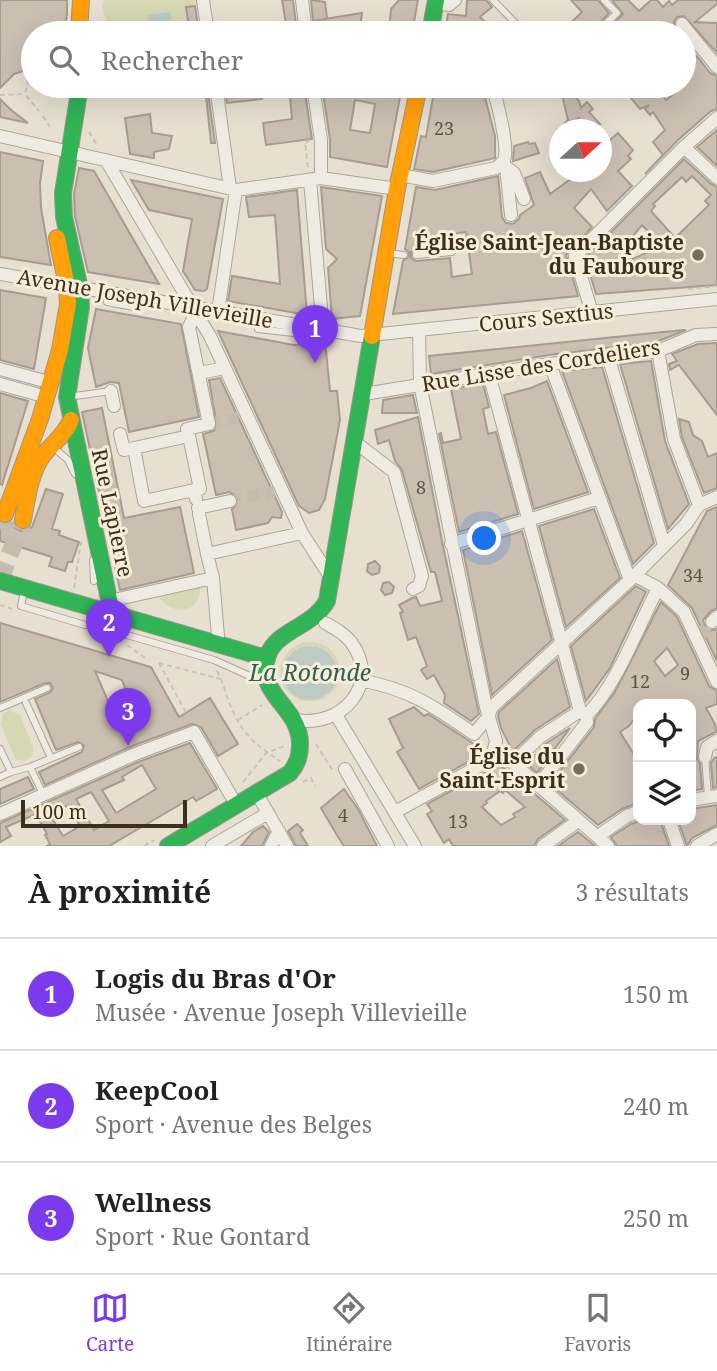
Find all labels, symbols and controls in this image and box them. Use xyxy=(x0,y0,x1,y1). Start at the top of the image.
search box xyxy=(21,21,696,98)
icon: search xyxy=(45,41,83,79)
text: Rechercher xyxy=(101,42,243,78)
house number: 23 xyxy=(434,116,454,140)
north arrow xyxy=(549,119,612,182)
place label: Église Saint-Jean-Baptiste du Faubourg xyxy=(415,228,684,280)
marker: Église Saint-Jean-Baptiste du Faubourg xyxy=(690,247,706,263)
street label: Avenue Joseph Villevieille xyxy=(15,262,275,334)
street label: Cours Sextius xyxy=(477,296,614,338)
pin: 1 xyxy=(292,305,338,363)
street label: Rue Lisse des Cordeliers xyxy=(420,332,662,398)
street label: Rue Lapierre xyxy=(86,446,140,580)
house number: 8 xyxy=(416,475,426,499)
your location xyxy=(467,521,501,555)
house number: 34 xyxy=(683,563,703,587)
pin: 2 xyxy=(86,599,132,657)
water label: La Rotonde xyxy=(248,656,371,688)
house number: 9 xyxy=(680,661,690,685)
house number: 12 xyxy=(630,669,650,693)
pin: 3 xyxy=(105,688,151,746)
map controls xyxy=(633,699,696,825)
button: locate xyxy=(633,699,696,762)
place label: Église du Saint-Esprit xyxy=(440,742,565,794)
marker: Église du Saint-Esprit xyxy=(571,761,587,777)
button: layers xyxy=(633,762,696,825)
scale bar xyxy=(21,797,187,829)
text: 100 m xyxy=(32,799,87,825)
house number: 4 xyxy=(338,803,348,827)
house number: 13 xyxy=(448,809,468,833)
text: À proximité xyxy=(28,871,211,912)
text: 3 résultats xyxy=(575,876,689,908)
text: Logis du Bras d'Or xyxy=(95,960,336,996)
text: 1 xyxy=(45,978,58,1010)
text: 150 m xyxy=(623,978,689,1010)
text: Musée · Avenue Joseph Villevieille xyxy=(95,996,467,1028)
text: KeepCool xyxy=(95,1072,219,1108)
text: 2 xyxy=(45,1090,58,1122)
text: 240 m xyxy=(623,1090,689,1122)
text: Sport · Avenue des Belges xyxy=(95,1108,372,1140)
text: Wellness xyxy=(95,1184,212,1220)
text: 3 xyxy=(45,1202,58,1234)
text: 250 m xyxy=(623,1202,689,1234)
text: Sport · Rue Gontard xyxy=(95,1220,310,1252)
tab: Carte xyxy=(86,1289,134,1357)
tab: Itinéraire xyxy=(306,1289,393,1357)
tab: Favoris xyxy=(564,1289,631,1357)

